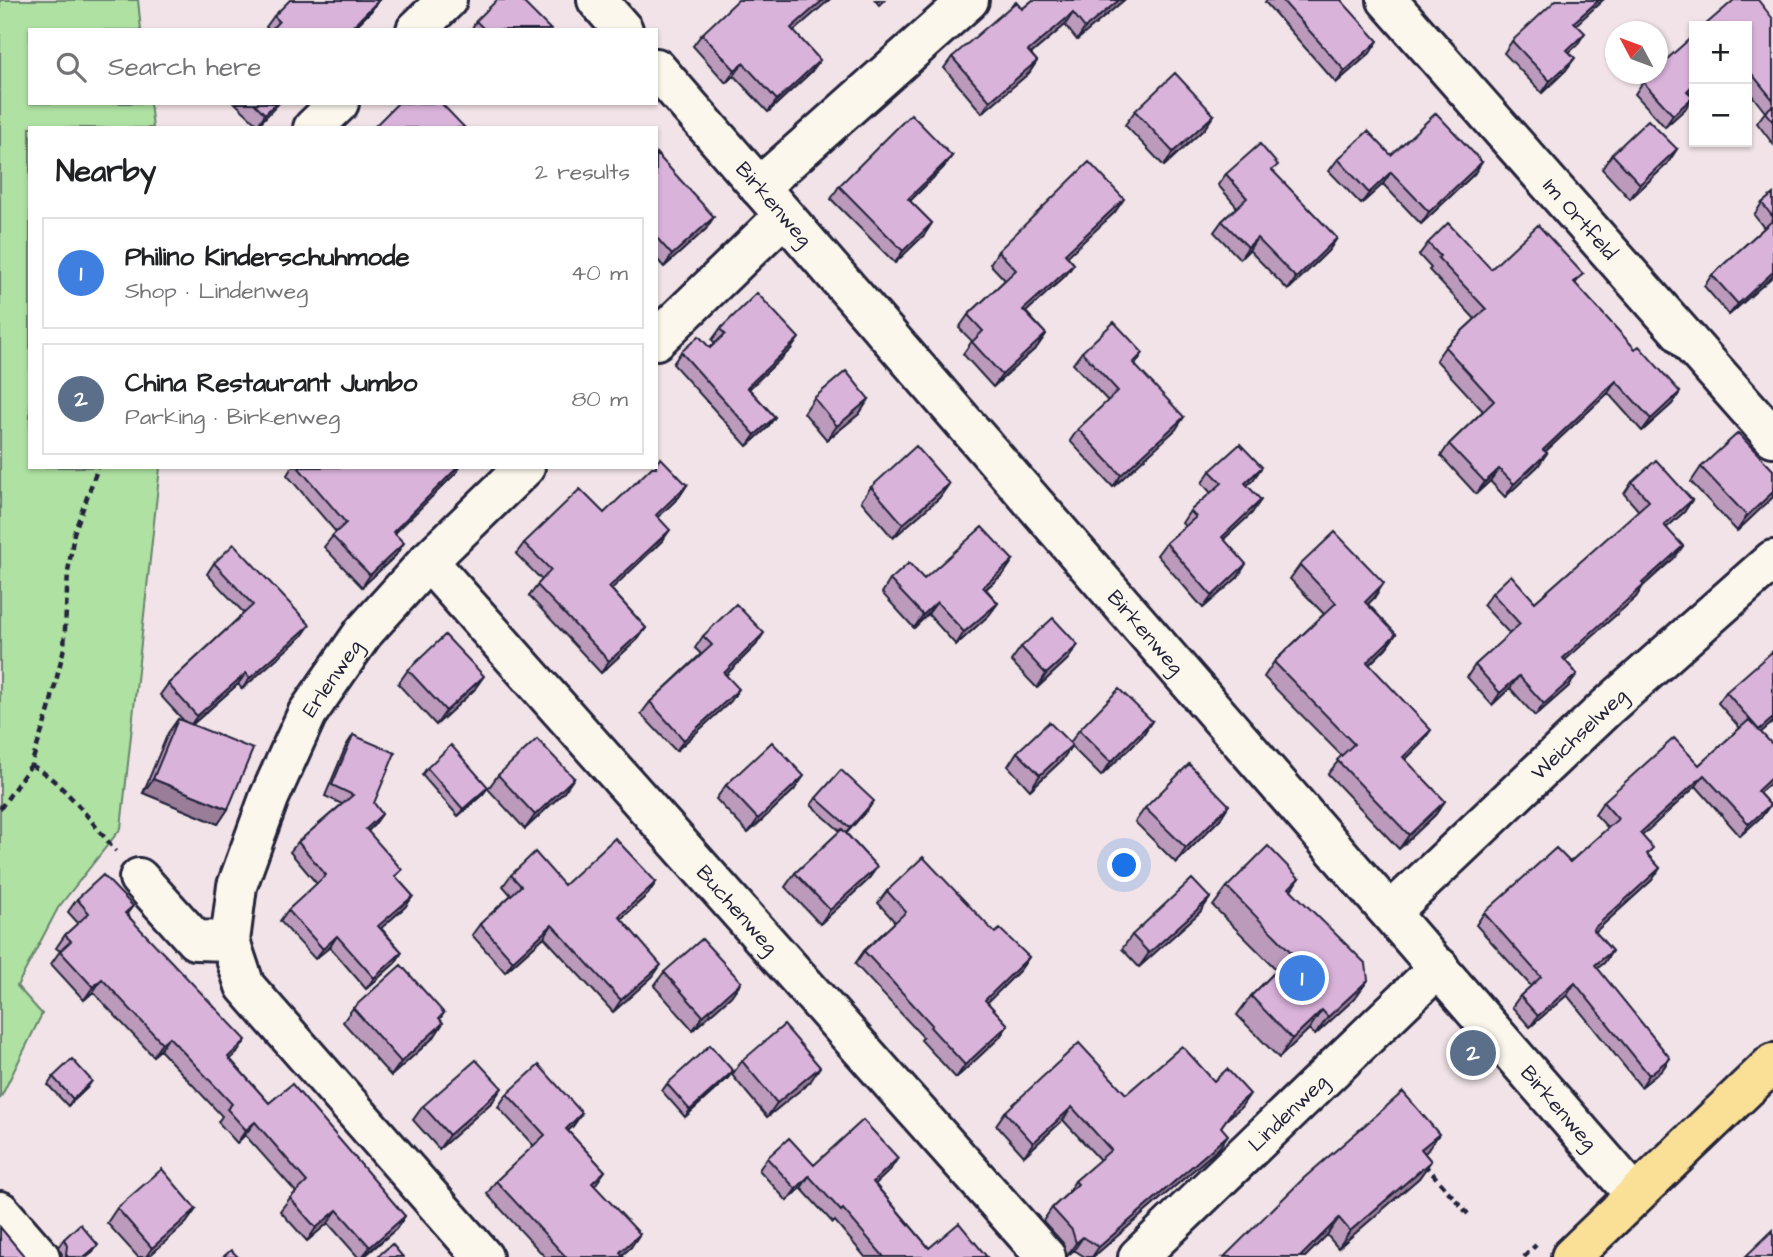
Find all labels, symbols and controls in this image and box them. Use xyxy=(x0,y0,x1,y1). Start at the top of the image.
north arrow xyxy=(1605,21,1668,84)
map controls xyxy=(1689,21,1752,147)
button: + xyxy=(1689,21,1752,84)
search box xyxy=(28,28,658,105)
icon: search xyxy=(52,48,90,86)
text: Search here xyxy=(108,49,261,85)
button: − xyxy=(1689,84,1752,147)
text: Nearby xyxy=(56,151,156,193)
text: 2 results xyxy=(535,156,630,188)
street label: Birkenweg xyxy=(729,156,819,254)
street label: Im Ortfeld xyxy=(1536,172,1624,266)
text: Philino Kinderschuhmode xyxy=(125,239,410,275)
text: 1 xyxy=(80,257,82,289)
text: 40 m xyxy=(571,257,628,289)
text: Shop · Lindenweg xyxy=(125,275,308,307)
text: China Restaurant Jumbo xyxy=(125,365,417,401)
text: 2 xyxy=(74,383,88,415)
text: 80 m xyxy=(571,383,628,415)
text: Parking · Birkenweg xyxy=(125,401,340,433)
street label: Birkenweg xyxy=(1101,584,1191,682)
street label: Erlenweg xyxy=(295,634,371,723)
street label: Weichselweg xyxy=(1525,682,1635,787)
your location xyxy=(1107,848,1141,882)
street label: Buchenweg xyxy=(690,859,785,962)
pin: 1 xyxy=(1279,952,1325,1004)
pin: 2 xyxy=(1450,1027,1496,1079)
street label: Birkenweg xyxy=(1514,1059,1604,1158)
street label: Lindenweg xyxy=(1242,1068,1336,1158)

